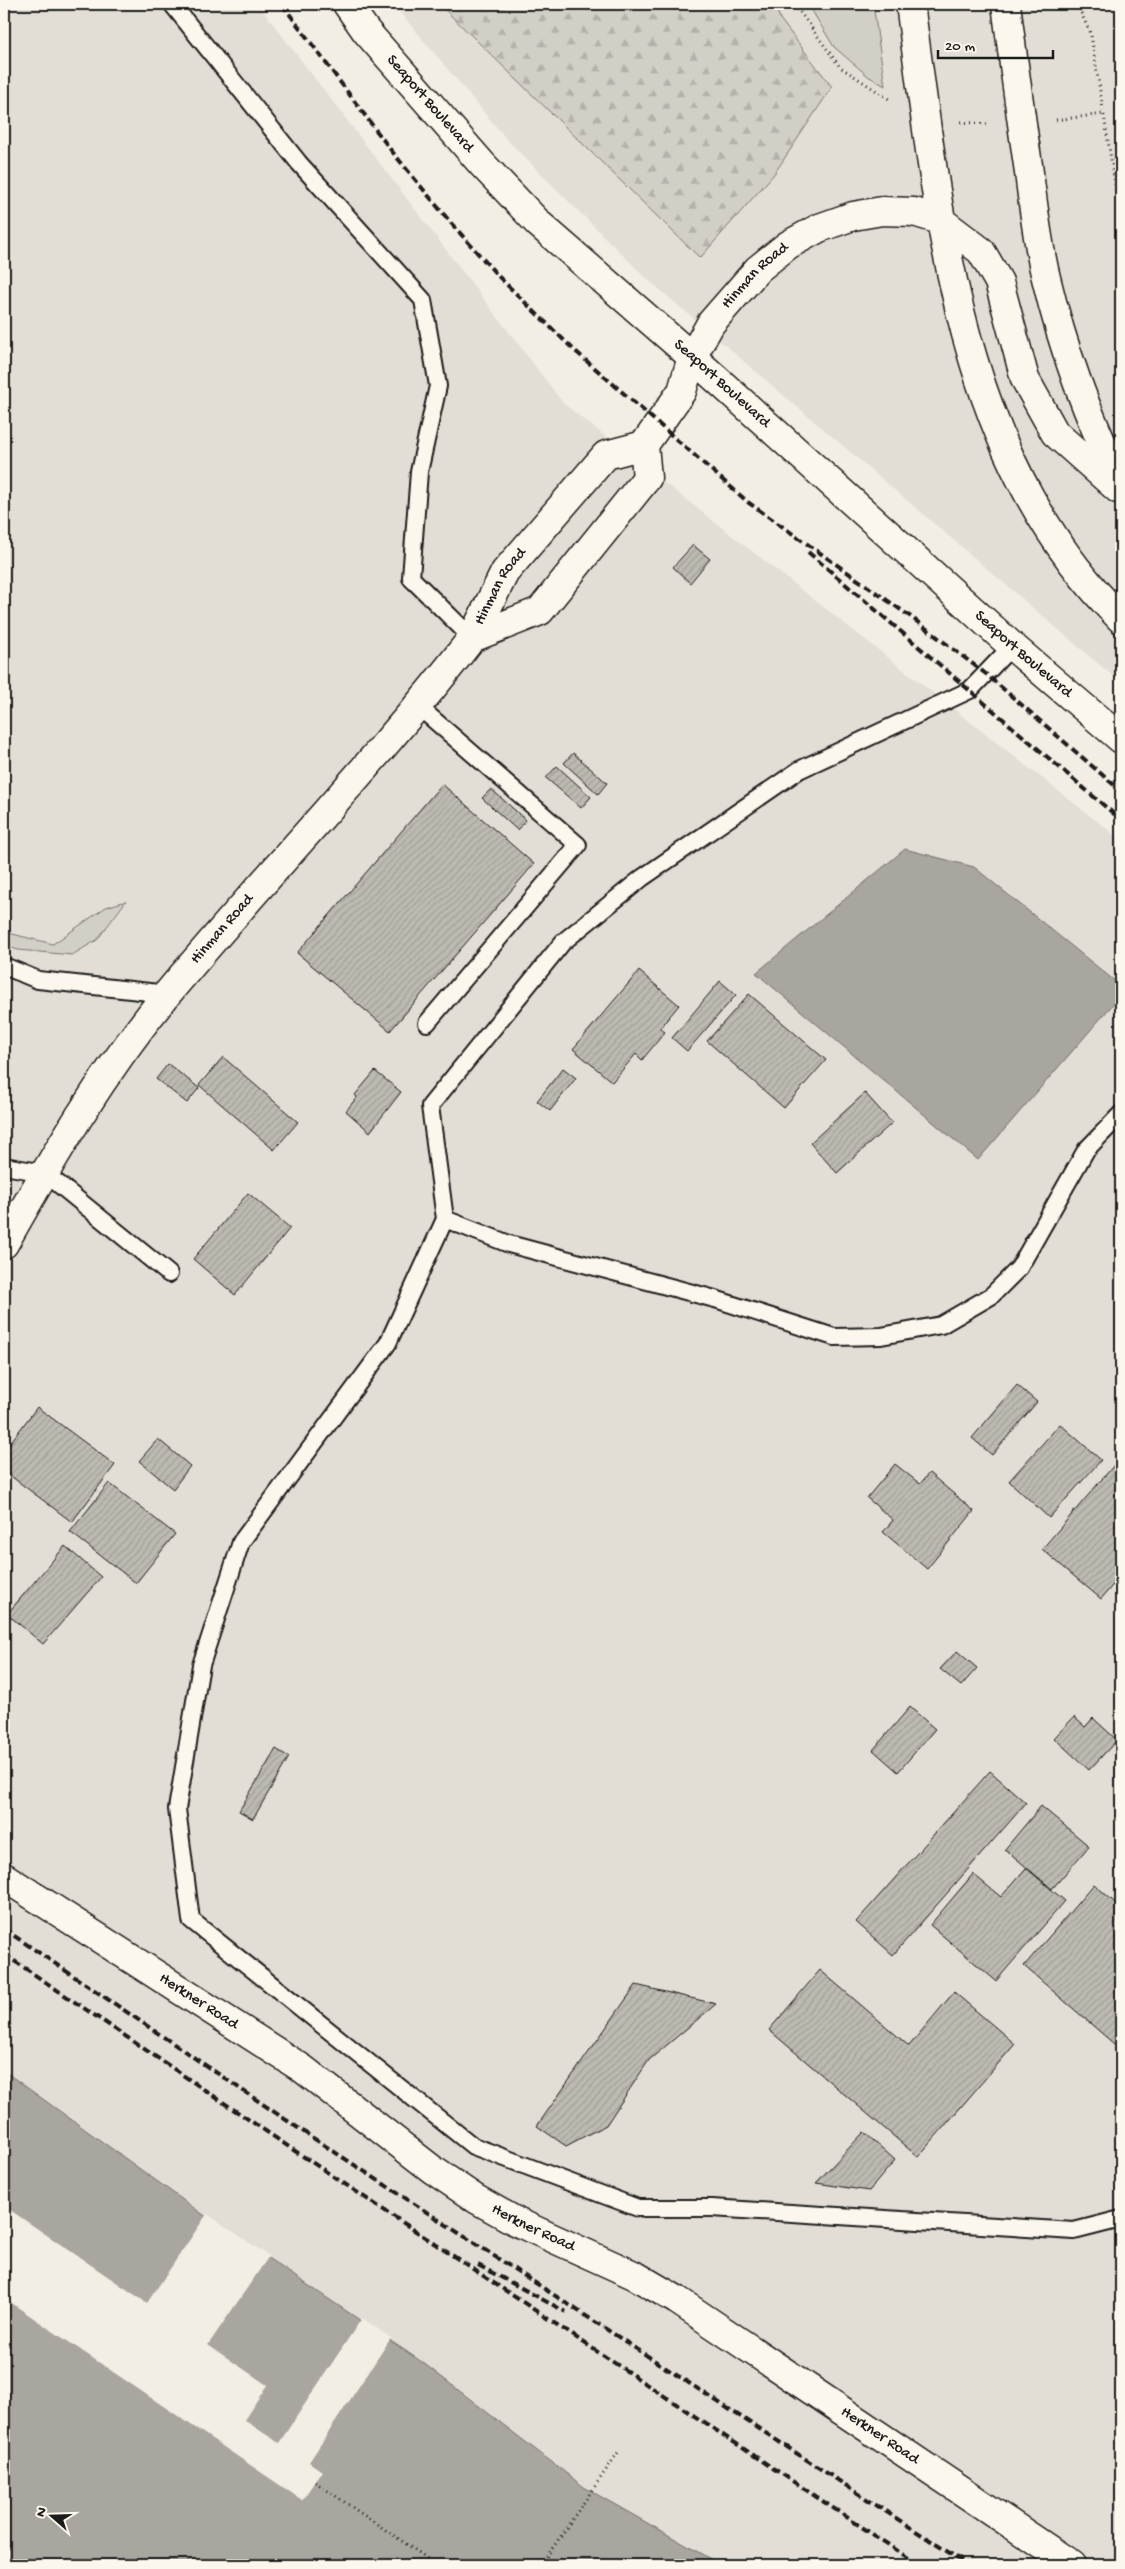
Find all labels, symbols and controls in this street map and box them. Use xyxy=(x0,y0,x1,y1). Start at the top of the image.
scale bar xyxy=(938,28,1052,60)
text: 20 m xyxy=(945,38,975,56)
street label: Seaport Boulevard xyxy=(382,51,479,158)
street label: Hinman Road xyxy=(718,238,794,313)
street label: Seaport Boulevard xyxy=(669,336,775,433)
street label: Hinman Road xyxy=(470,543,532,628)
street label: Seaport Boulevard xyxy=(970,607,1077,703)
street label: Hinman Road xyxy=(187,889,259,968)
street label: Herkner Road xyxy=(155,1969,243,2035)
street label: Herkner Road xyxy=(488,2200,579,2257)
street label: Herkner Road xyxy=(837,2403,924,2470)
north arrow xyxy=(28,2492,78,2542)
text: N xyxy=(33,2505,52,2520)

